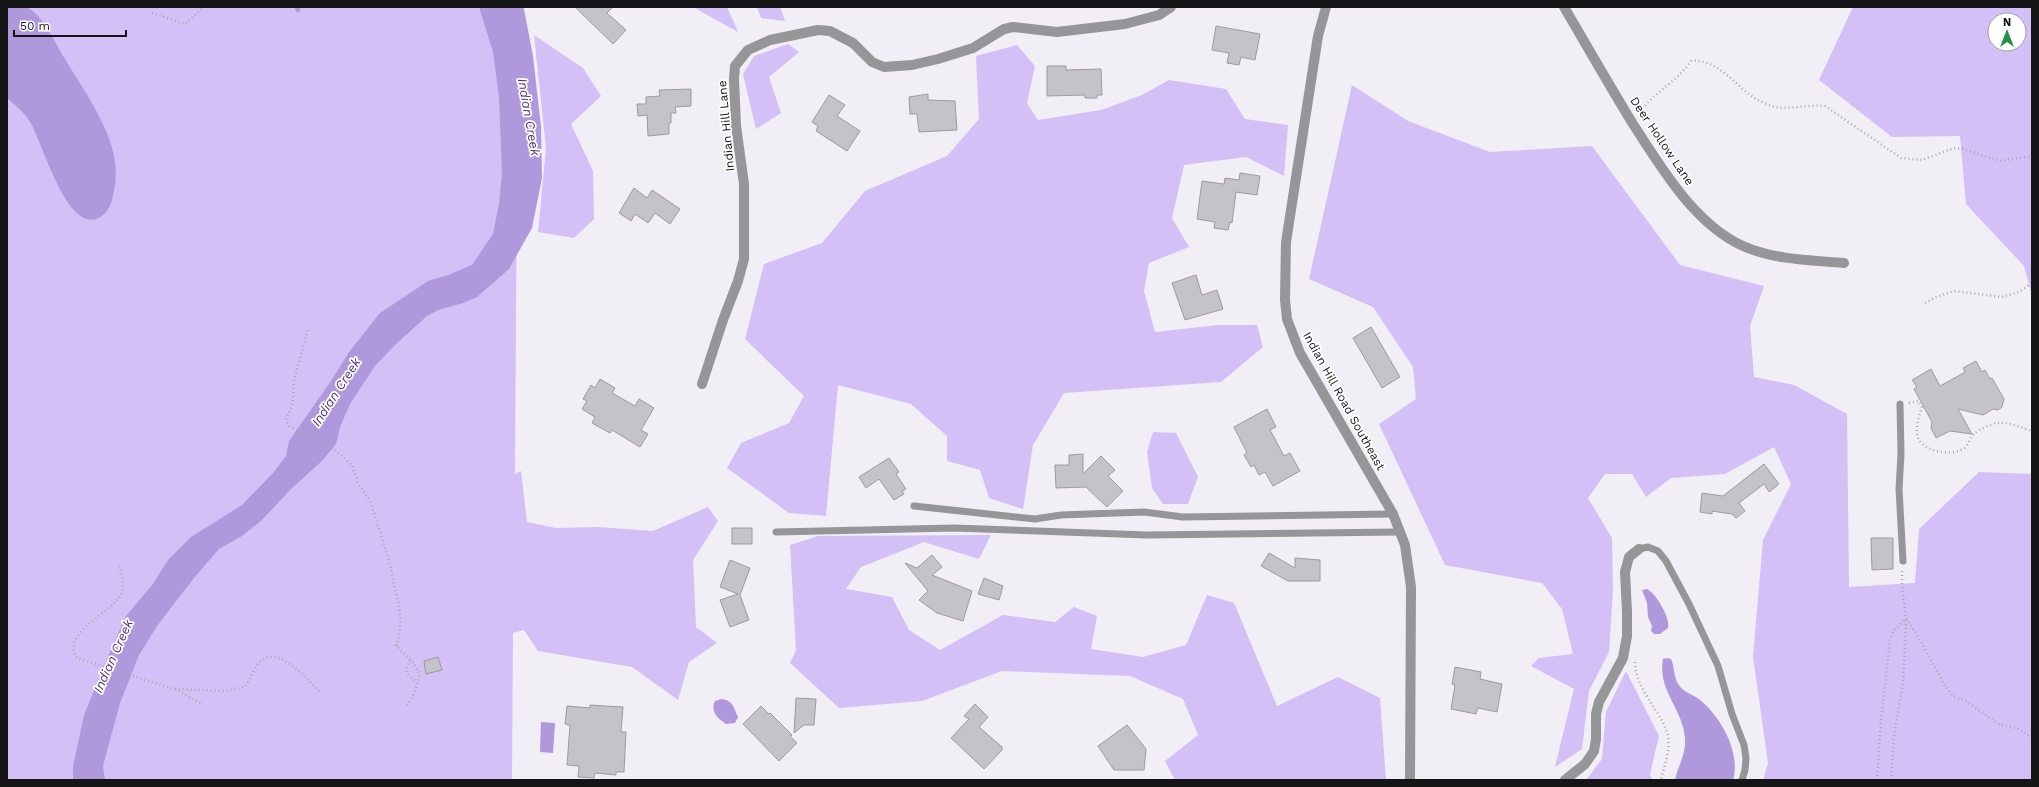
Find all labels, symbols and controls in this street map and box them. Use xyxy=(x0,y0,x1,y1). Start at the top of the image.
scale bar xyxy=(14,12,126,38)
north arrow xyxy=(1987,12,2027,52)
text: N xyxy=(2003,16,2011,29)
text: 50 m xyxy=(20,19,50,33)
water label: Indian Creek xyxy=(515,77,543,158)
street label: Indian Hill Lane xyxy=(715,80,737,172)
street label: Deer Hollow Lane xyxy=(1627,94,1697,188)
street label: Indian Hill Road Southeast xyxy=(1300,329,1388,473)
water label: Indian Creek xyxy=(308,354,364,429)
water label: Indian Creek xyxy=(90,616,136,695)

